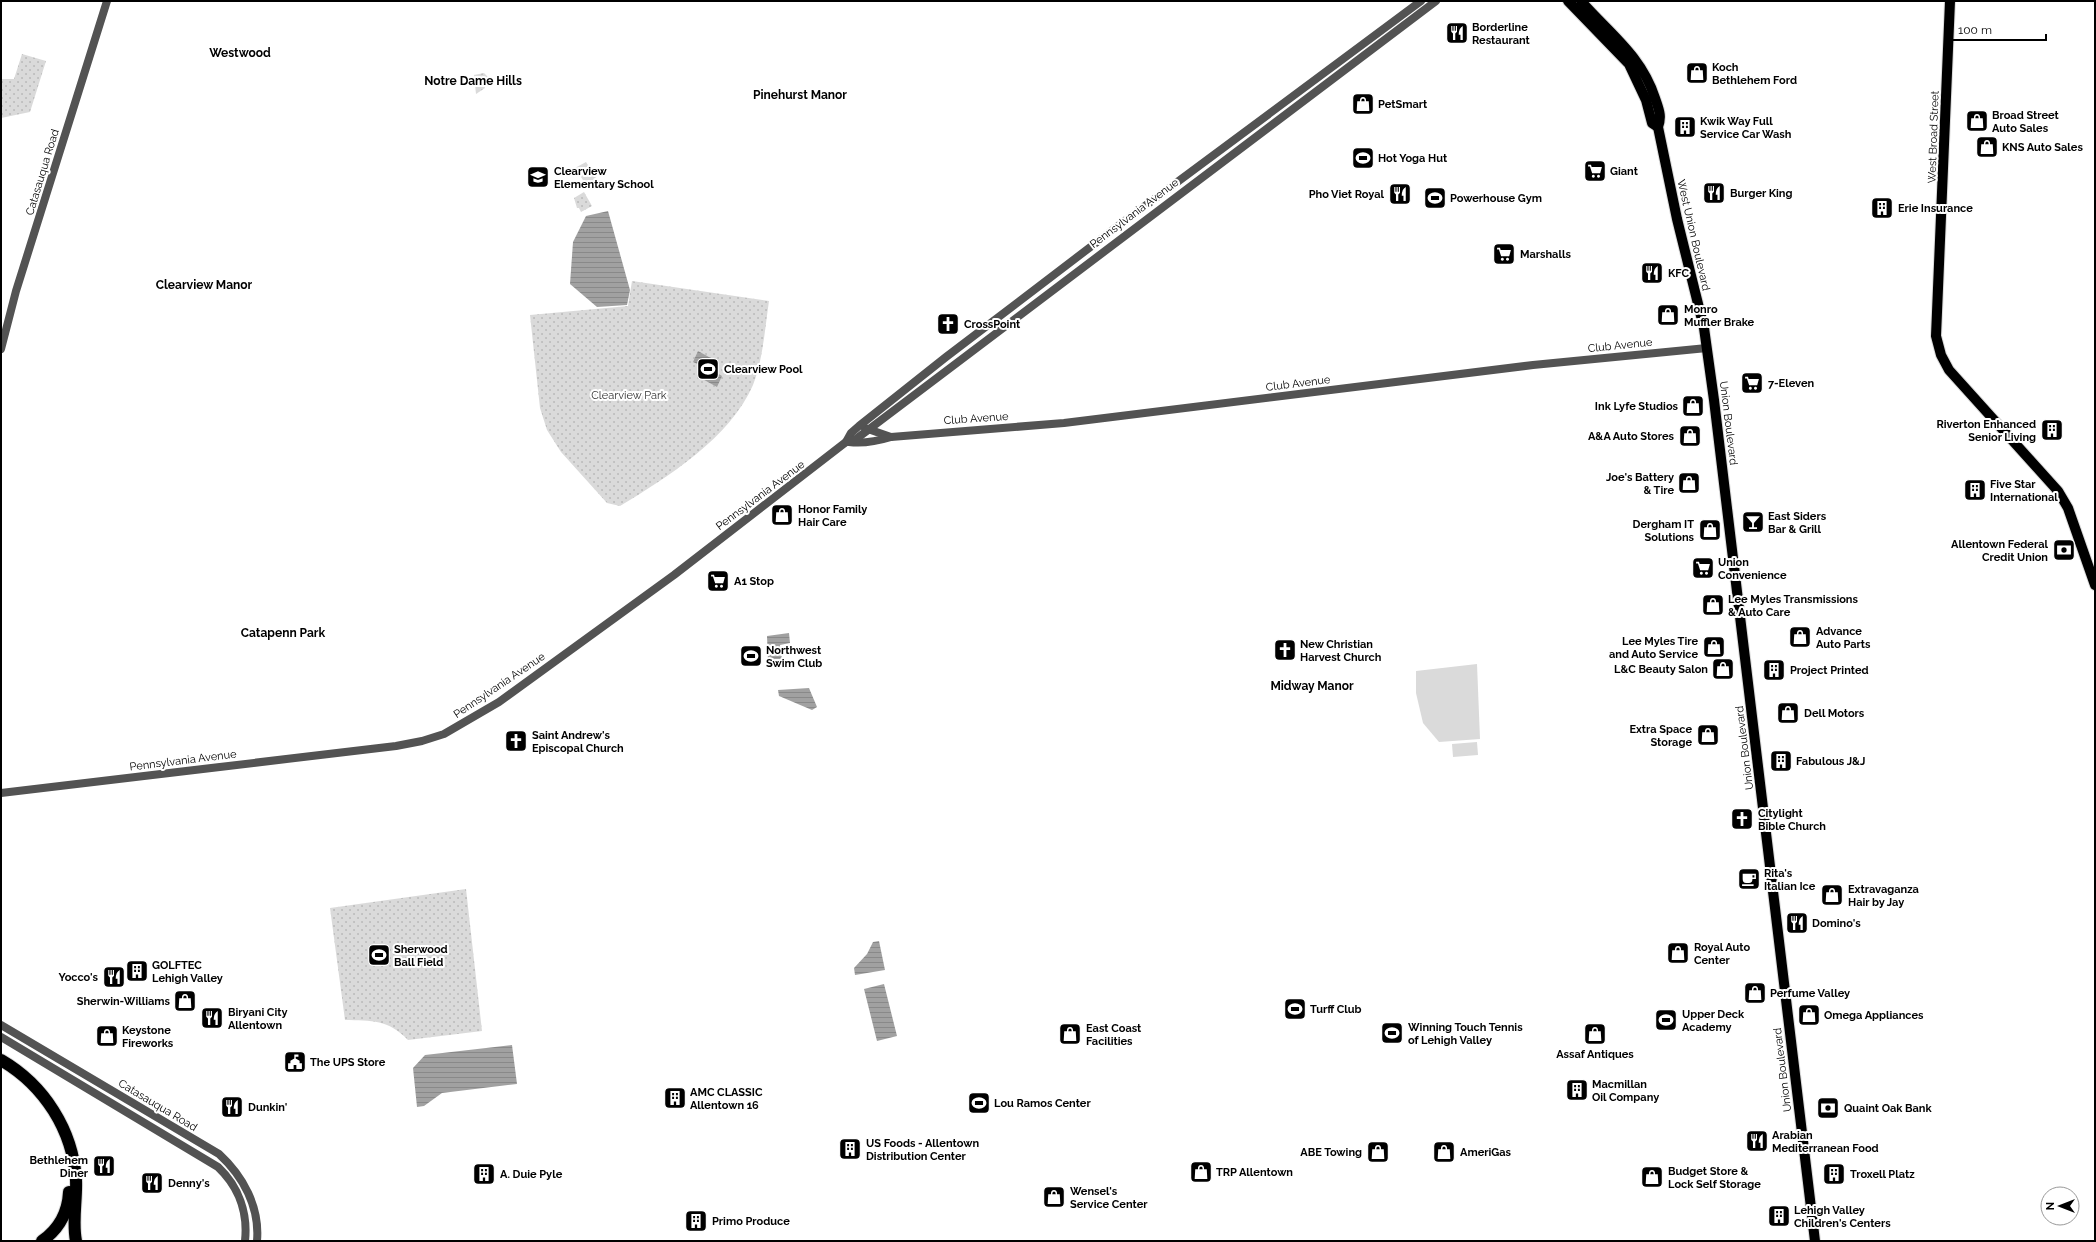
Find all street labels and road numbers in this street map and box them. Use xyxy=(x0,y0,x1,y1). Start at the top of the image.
street label: West Broad Street xyxy=(1925,90,1942,184)
street label: Catasauqua Road xyxy=(23,127,62,217)
street label: Pennsylvania Avenue xyxy=(1087,176,1182,251)
street label: West Union Boulevard xyxy=(1674,178,1713,292)
street label: Club Avenue xyxy=(1587,336,1654,355)
street label: Club Avenue xyxy=(1265,373,1332,394)
street label: Union Boulevard xyxy=(1717,380,1740,466)
street label: Club Avenue xyxy=(943,410,1009,427)
street label: Pennsylvania Avenue xyxy=(713,458,808,533)
street label: Pennsylvania Avenue xyxy=(451,650,548,721)
street label: Union Boulevard xyxy=(1733,705,1756,791)
street label: Pennsylvania Avenue xyxy=(129,747,238,774)
street label: Union Boulevard xyxy=(1771,1027,1794,1113)
street label: Catasauqua Road xyxy=(116,1077,200,1134)

